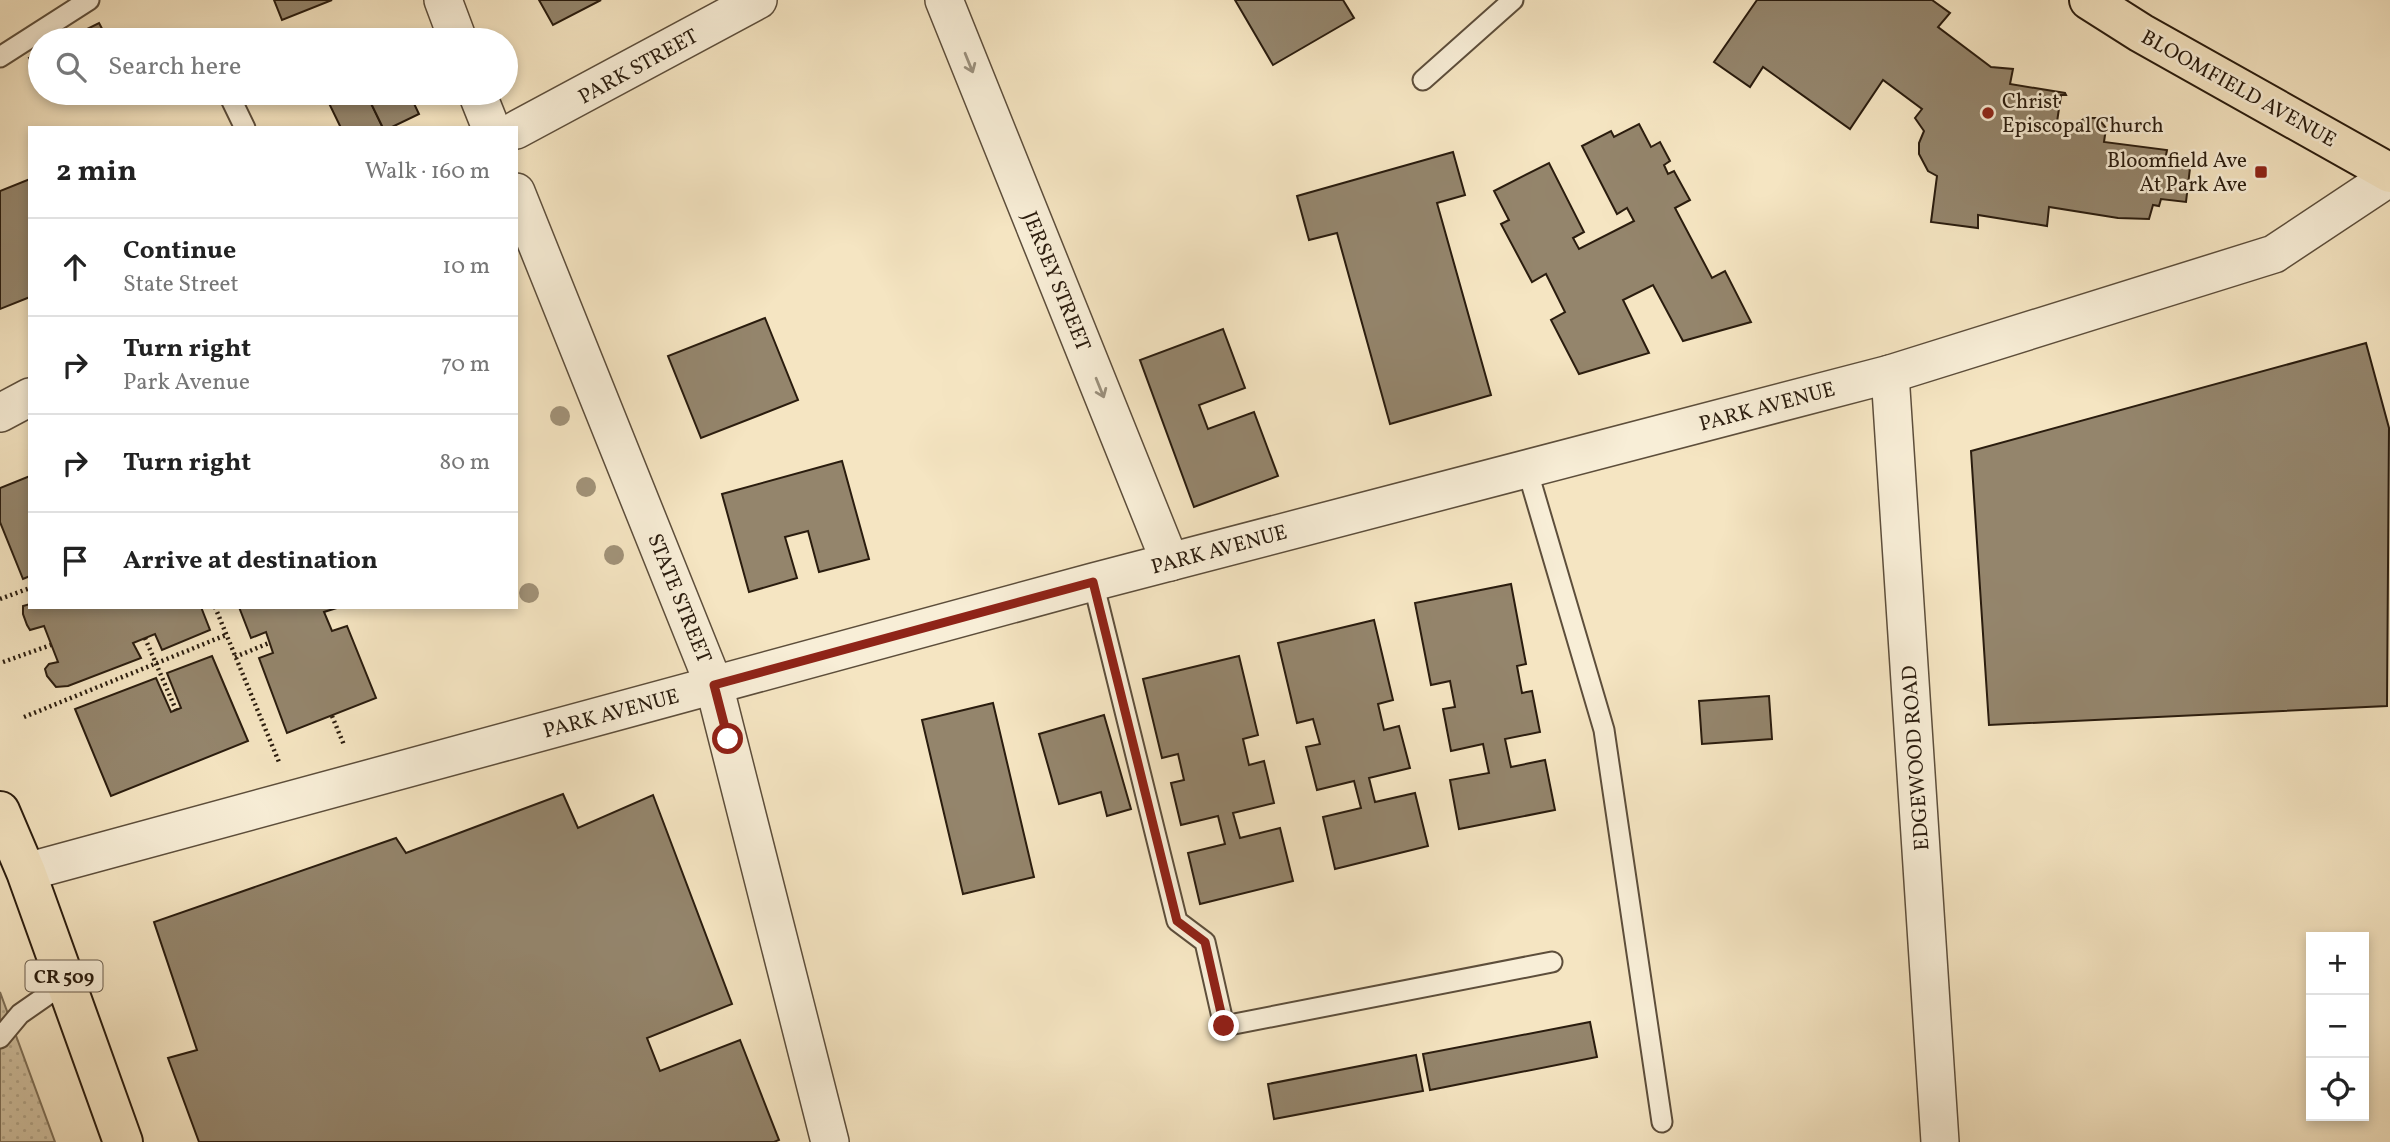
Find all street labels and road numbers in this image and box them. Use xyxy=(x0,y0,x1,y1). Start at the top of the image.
street label: PARK STREET xyxy=(574,22,704,112)
street label: BLOOMFIELD AVENUE xyxy=(2135,23,2341,155)
street label: JERSEY STREET xyxy=(1014,207,1097,356)
street label: PARK AVENUE xyxy=(1696,375,1839,440)
street label: PARK AVENUE xyxy=(1148,518,1291,583)
street label: STATE STREET xyxy=(639,529,718,668)
street label: EDGEWOOD ROAD xyxy=(1896,664,1937,852)
street label: PARK AVENUE xyxy=(540,682,683,747)
road number: CR 509 xyxy=(25,960,102,992)

